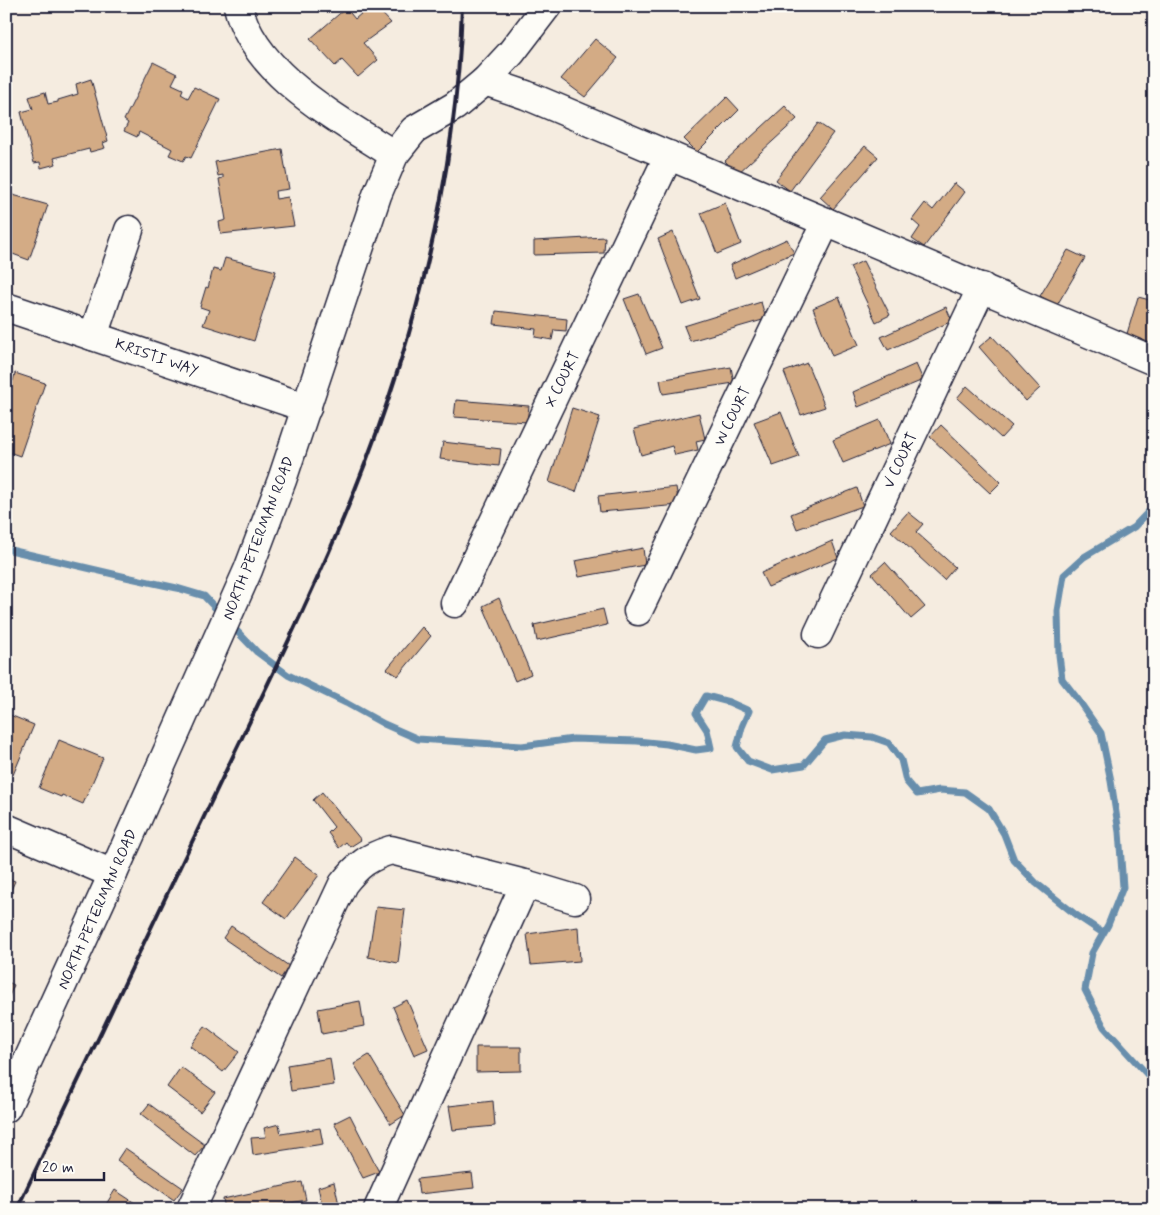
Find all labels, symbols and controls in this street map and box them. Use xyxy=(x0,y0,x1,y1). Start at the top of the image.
street label: KRISTI WAY xyxy=(112,334,201,382)
street label: X COURT xyxy=(541,348,585,411)
street label: W COURT xyxy=(710,383,756,449)
street label: V COURT xyxy=(879,429,923,492)
street label: NORTH PETERMAN ROAD xyxy=(218,454,299,623)
street label: NORTH PETERMAN ROAD xyxy=(53,826,142,993)
scale bar xyxy=(35,1150,104,1182)
text: 20 m xyxy=(42,1158,74,1178)

